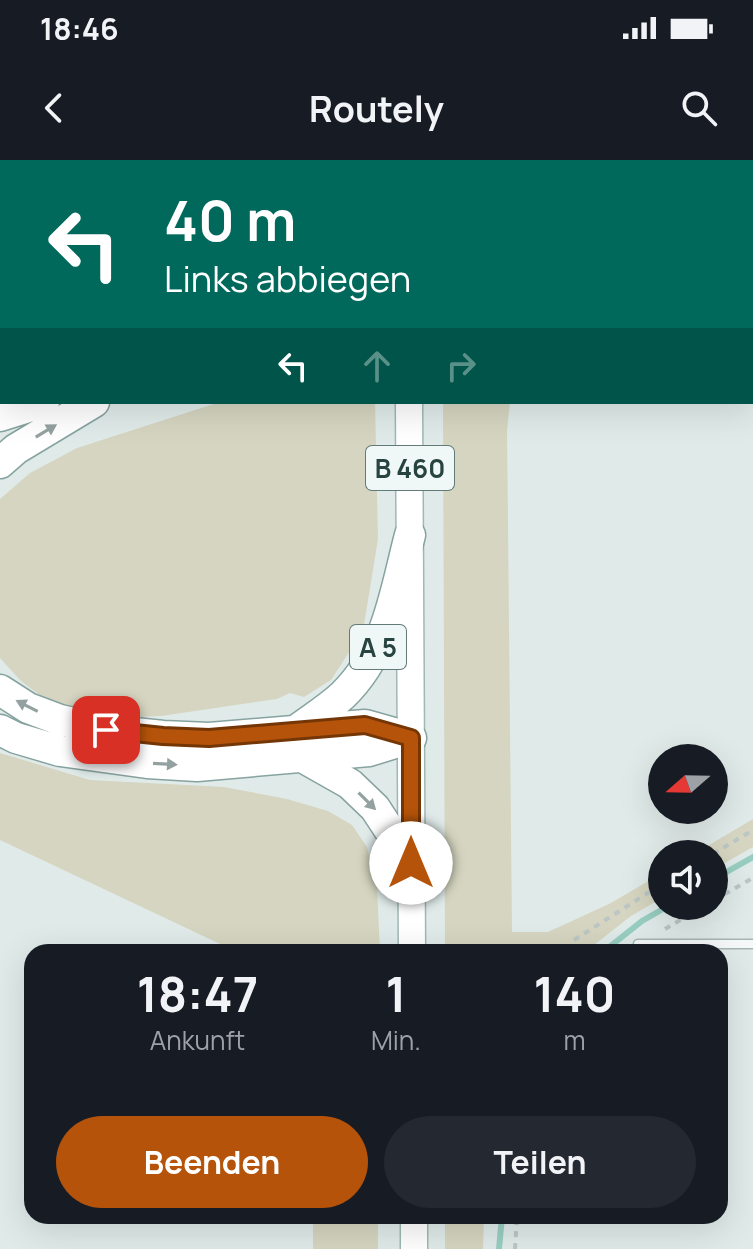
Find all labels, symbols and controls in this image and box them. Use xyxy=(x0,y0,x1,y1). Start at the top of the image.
text: 18:46 xyxy=(40,8,119,49)
text: Routely xyxy=(309,84,444,133)
icon: back xyxy=(32,86,76,130)
icon: search xyxy=(677,86,721,130)
text: 40 m xyxy=(164,181,296,258)
icon: left xyxy=(32,192,136,296)
text: Links abbiegen xyxy=(164,254,411,303)
icon: left xyxy=(271,344,315,388)
icon: ahead xyxy=(355,344,399,388)
icon: right xyxy=(439,344,483,388)
one-way arrow xyxy=(35,424,57,438)
road number: B 460 xyxy=(366,446,454,490)
road number: A 5 xyxy=(350,625,406,669)
pin xyxy=(72,696,140,764)
one-way arrow xyxy=(15,699,38,713)
icon: arrive xyxy=(84,708,128,752)
north arrow xyxy=(648,744,728,824)
map controls xyxy=(648,744,728,920)
one-way arrow xyxy=(153,758,178,771)
one-way arrow xyxy=(357,791,376,810)
position arrow xyxy=(369,821,453,905)
button: sound xyxy=(648,840,728,920)
text: 18:47 xyxy=(137,961,258,1026)
text: 1 xyxy=(385,961,406,1026)
text: 140 xyxy=(534,961,615,1026)
text: Ankunft xyxy=(150,1022,245,1058)
text: Min. xyxy=(371,1022,421,1058)
text: m xyxy=(563,1022,585,1058)
button: Beenden xyxy=(56,1116,368,1208)
button: Teilen xyxy=(384,1116,696,1208)

